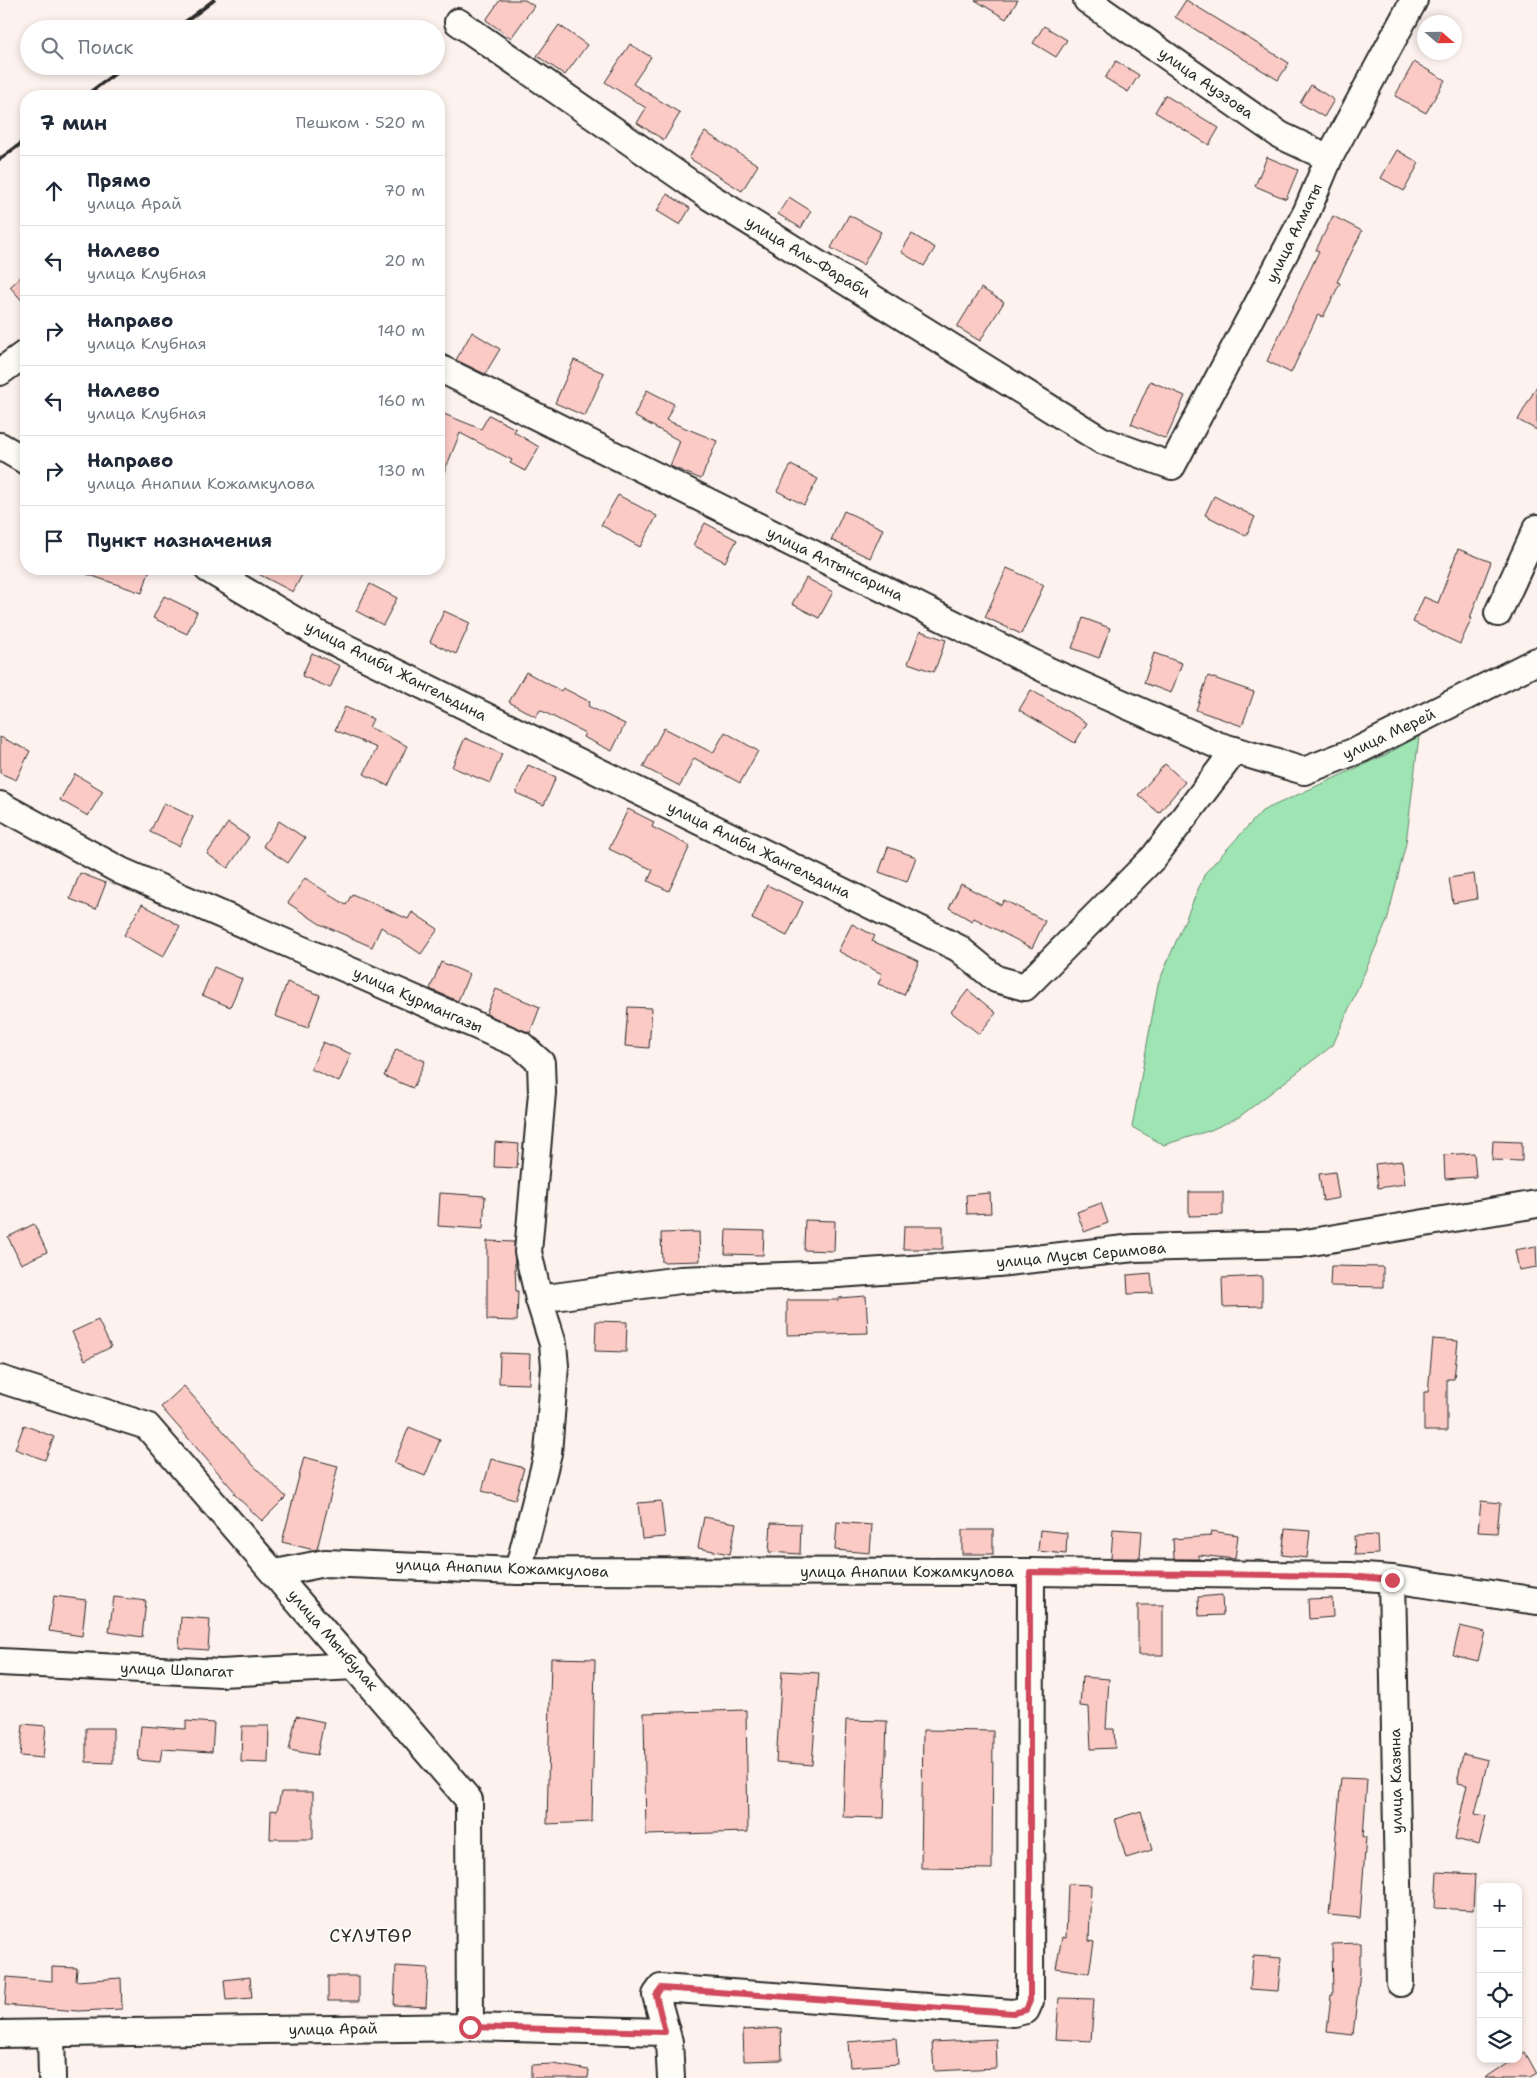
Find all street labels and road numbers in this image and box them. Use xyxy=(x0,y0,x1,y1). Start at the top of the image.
street label: улица Ауэзова xyxy=(1155,43,1258,124)
street label: улица Алматы xyxy=(1261,180,1327,286)
street label: улица Аль-Фараби xyxy=(742,212,874,302)
street label: улица Алтынсарина xyxy=(764,522,907,606)
street label: улица Алиби Жангельдина xyxy=(302,616,491,726)
street label: улица Мерей xyxy=(1340,704,1439,764)
street label: улица Алиби Жангельдина xyxy=(664,797,854,903)
street label: улица Курмангазы xyxy=(350,962,486,1038)
street label: улица Мусы Серимова xyxy=(995,1238,1167,1272)
street label: улица Анапии Кожамкулова xyxy=(395,1554,610,1582)
street label: улица Анапии Кожамкулова xyxy=(800,1562,1014,1582)
street label: улица Мынбулак xyxy=(283,1585,383,1695)
street label: улица Шапагат xyxy=(120,1658,235,1682)
street label: улица Казына xyxy=(1385,1727,1407,1834)
street label: улица Арай xyxy=(288,2018,378,2040)

